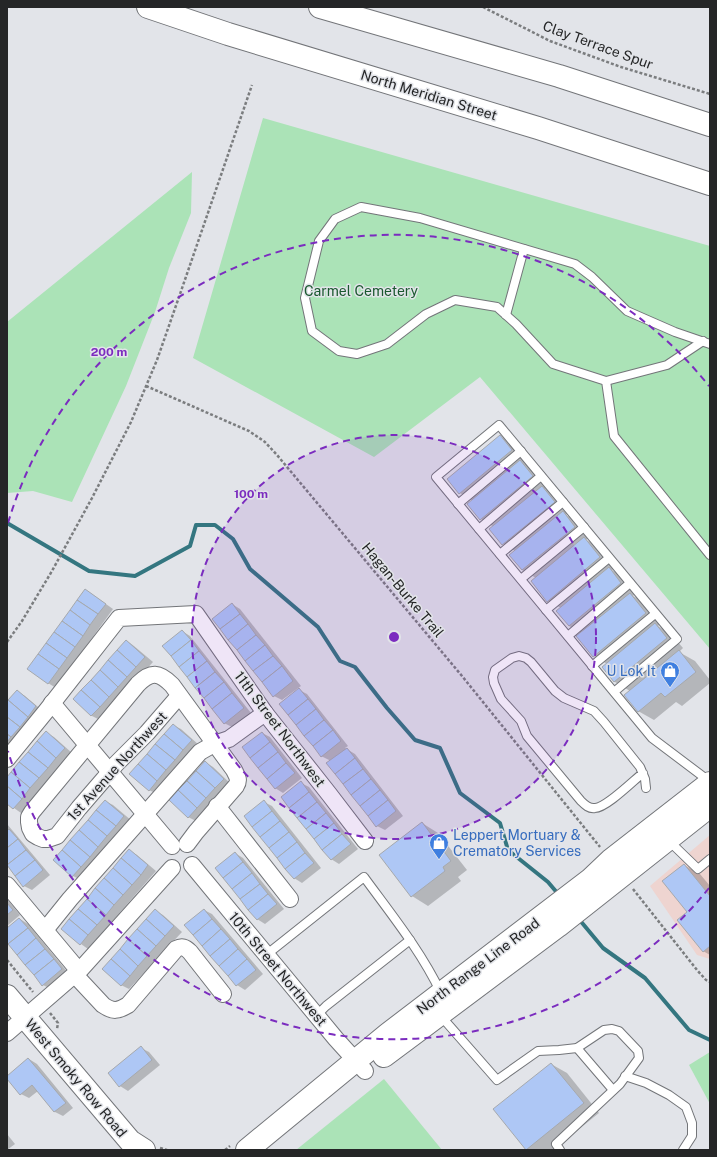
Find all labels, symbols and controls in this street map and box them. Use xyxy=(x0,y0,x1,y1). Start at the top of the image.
street label: Clay Terrace Spur xyxy=(541,18,655,72)
street label: North Meridian Street xyxy=(359,67,499,123)
park label: Carmel Cemetery xyxy=(304,283,419,299)
text: 200 m xyxy=(91,345,127,359)
text: 100 m xyxy=(234,487,268,501)
street label: Hagan-Burke Trail xyxy=(359,539,447,641)
centre of rings xyxy=(387,630,401,644)
shop icon: U Lok It xyxy=(659,660,681,688)
place label: U Lok It xyxy=(606,663,656,679)
street label: 11th Street Northwest xyxy=(231,668,329,790)
street label: 1st Avenue Northwest xyxy=(64,708,170,824)
place label: Leppert Mortuary & Crematory Services xyxy=(453,827,581,859)
shop icon: Leppert Mortuary & Crematory Services xyxy=(428,832,450,860)
street label: 10th Street Northwest xyxy=(226,909,330,1029)
street label: North Range Line Road xyxy=(413,915,543,1017)
street label: West Smoky Row Road xyxy=(22,1016,130,1140)

